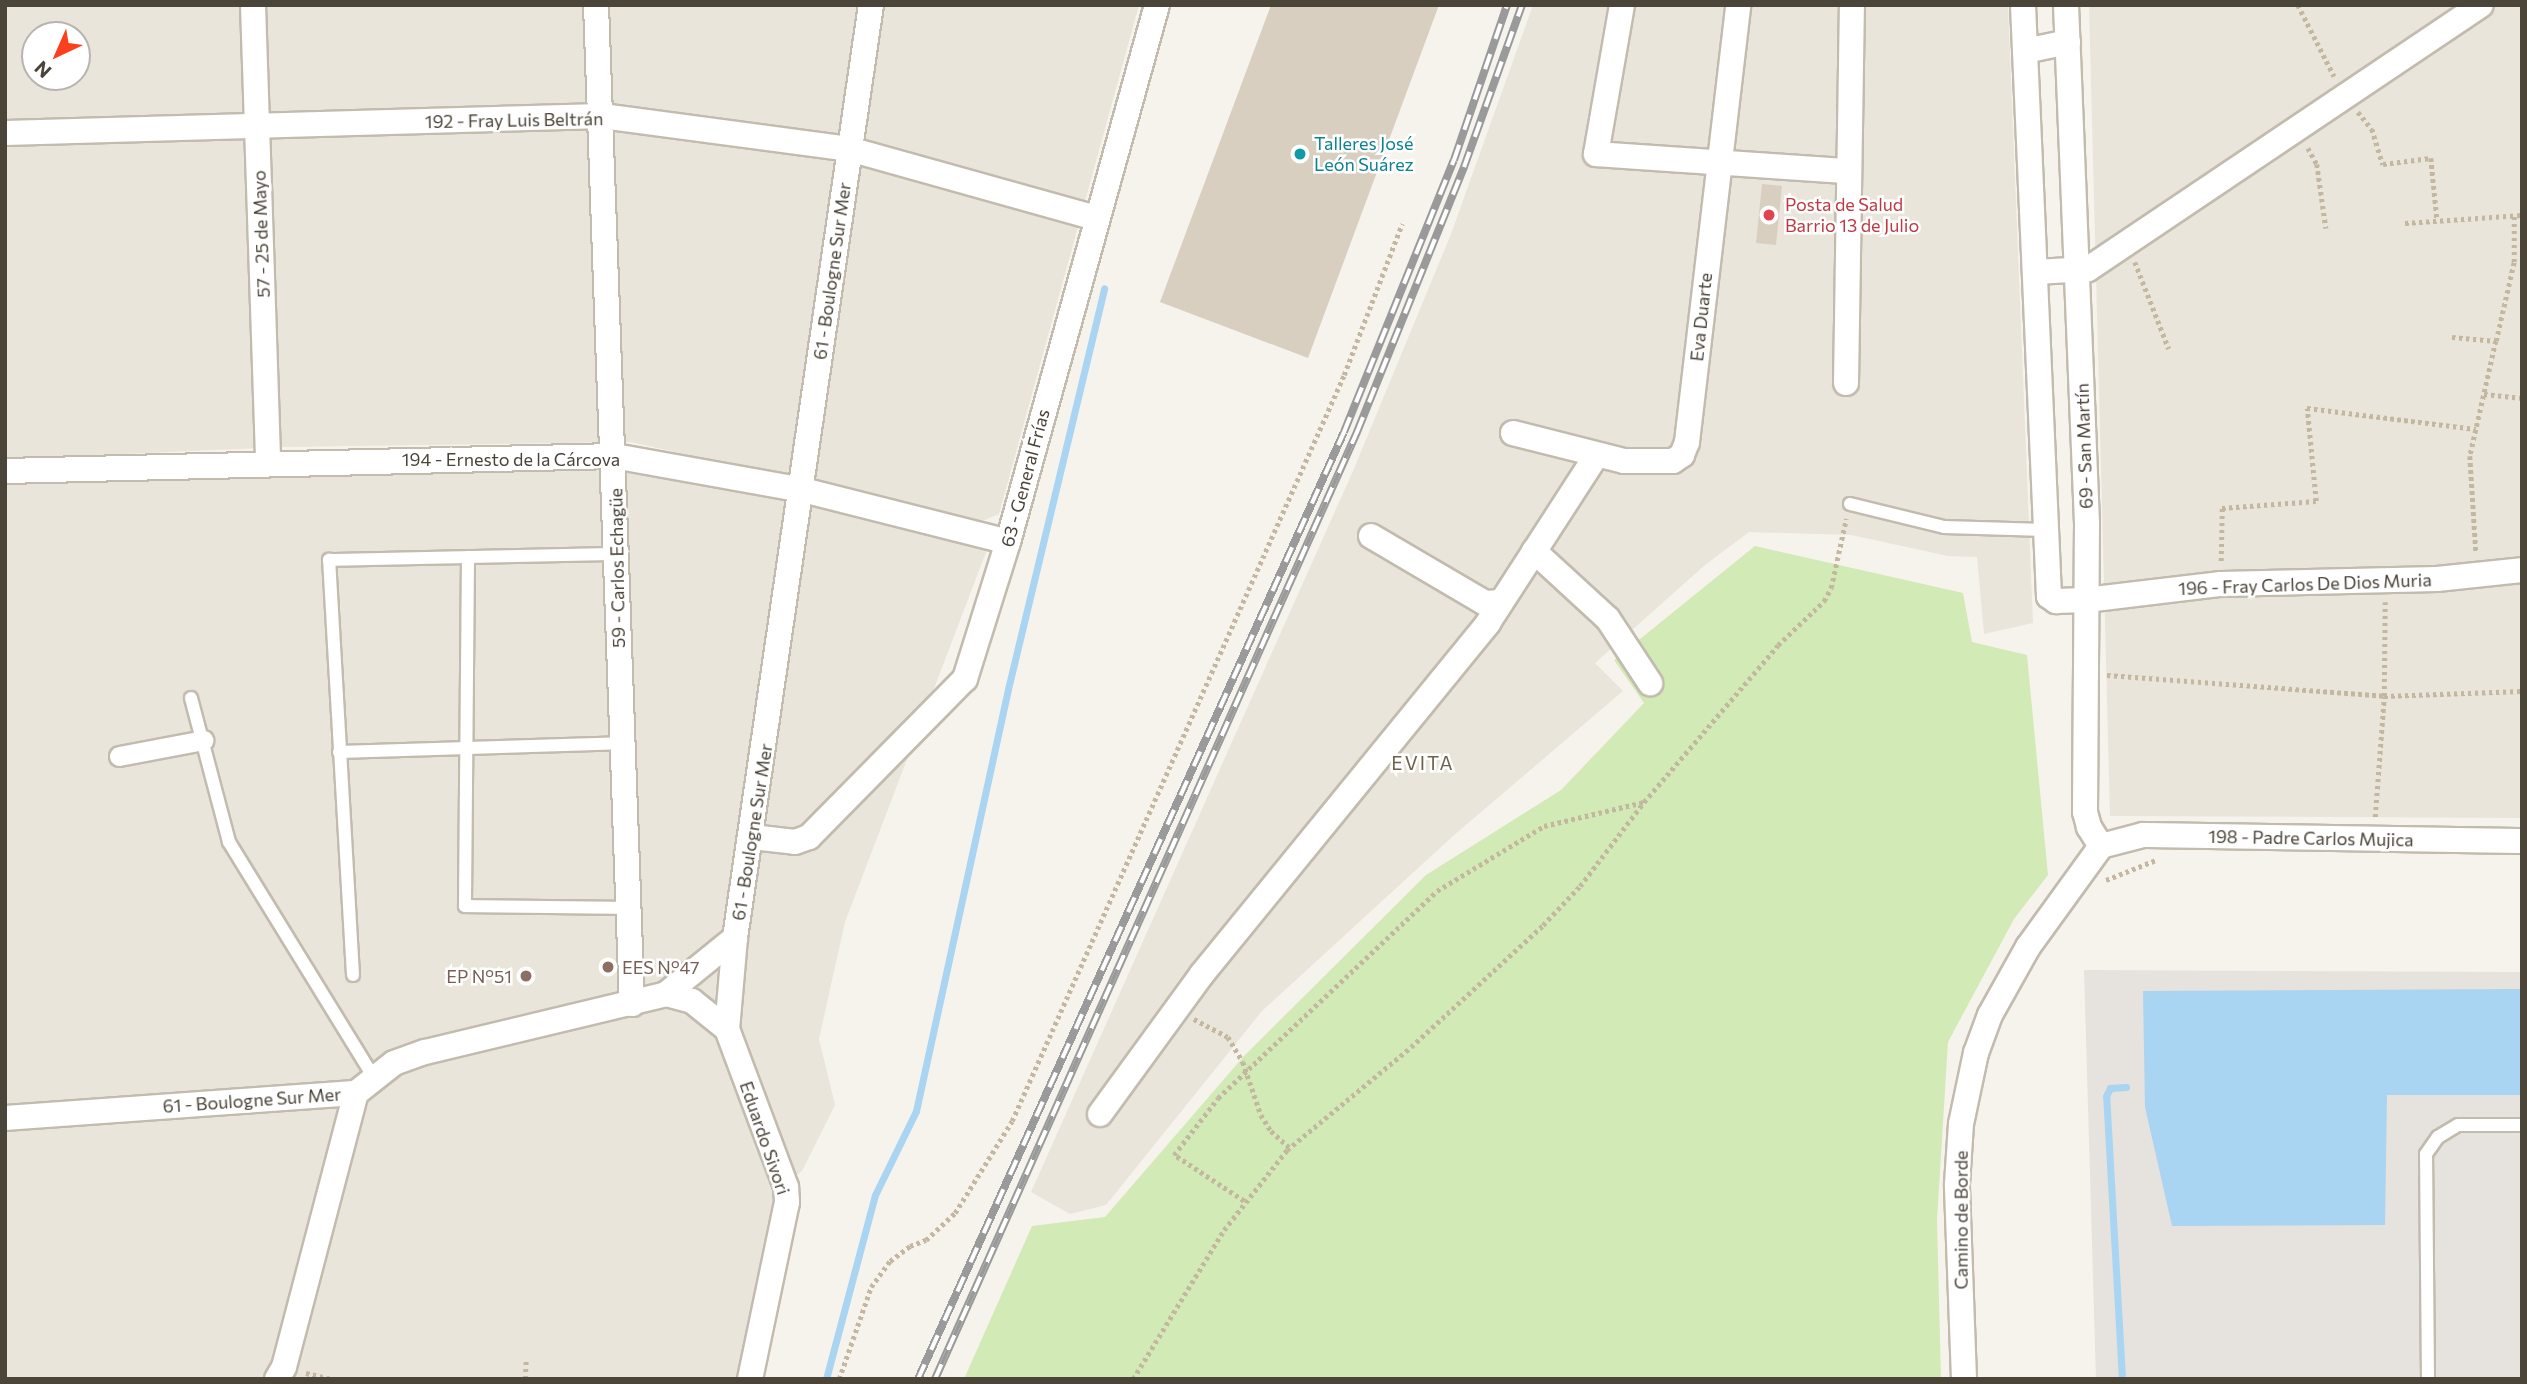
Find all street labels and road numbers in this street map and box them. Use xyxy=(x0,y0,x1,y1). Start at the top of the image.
street label: 192 - Fray Luis Beltrán xyxy=(425,108,603,132)
street label: 57 - 25 de Mayo xyxy=(248,170,274,298)
street label: 61 - Boulogne Sur Mer xyxy=(809,181,855,361)
street label: Eva Duarte xyxy=(1686,272,1716,362)
street label: 69 - San Martín xyxy=(2071,383,2097,509)
street label: 63 - General Frías xyxy=(996,407,1054,549)
street label: 194 - Ernesto de la Cárcova xyxy=(402,448,620,470)
street label: 59 - Carlos Echagüe xyxy=(605,488,629,648)
street label: 196 - Fray Carlos De Dios Muria xyxy=(2178,569,2432,599)
street label: 61 - Boulogne Sur Mer xyxy=(727,742,777,922)
street label: 198 - Padre Carlos Mujica xyxy=(2208,825,2414,851)
street label: Eduardo Sivori xyxy=(735,1078,795,1198)
street label: 61 - Boulogne Sur Mer xyxy=(162,1083,342,1117)
street label: Camino de Borde xyxy=(1950,1150,1972,1290)

